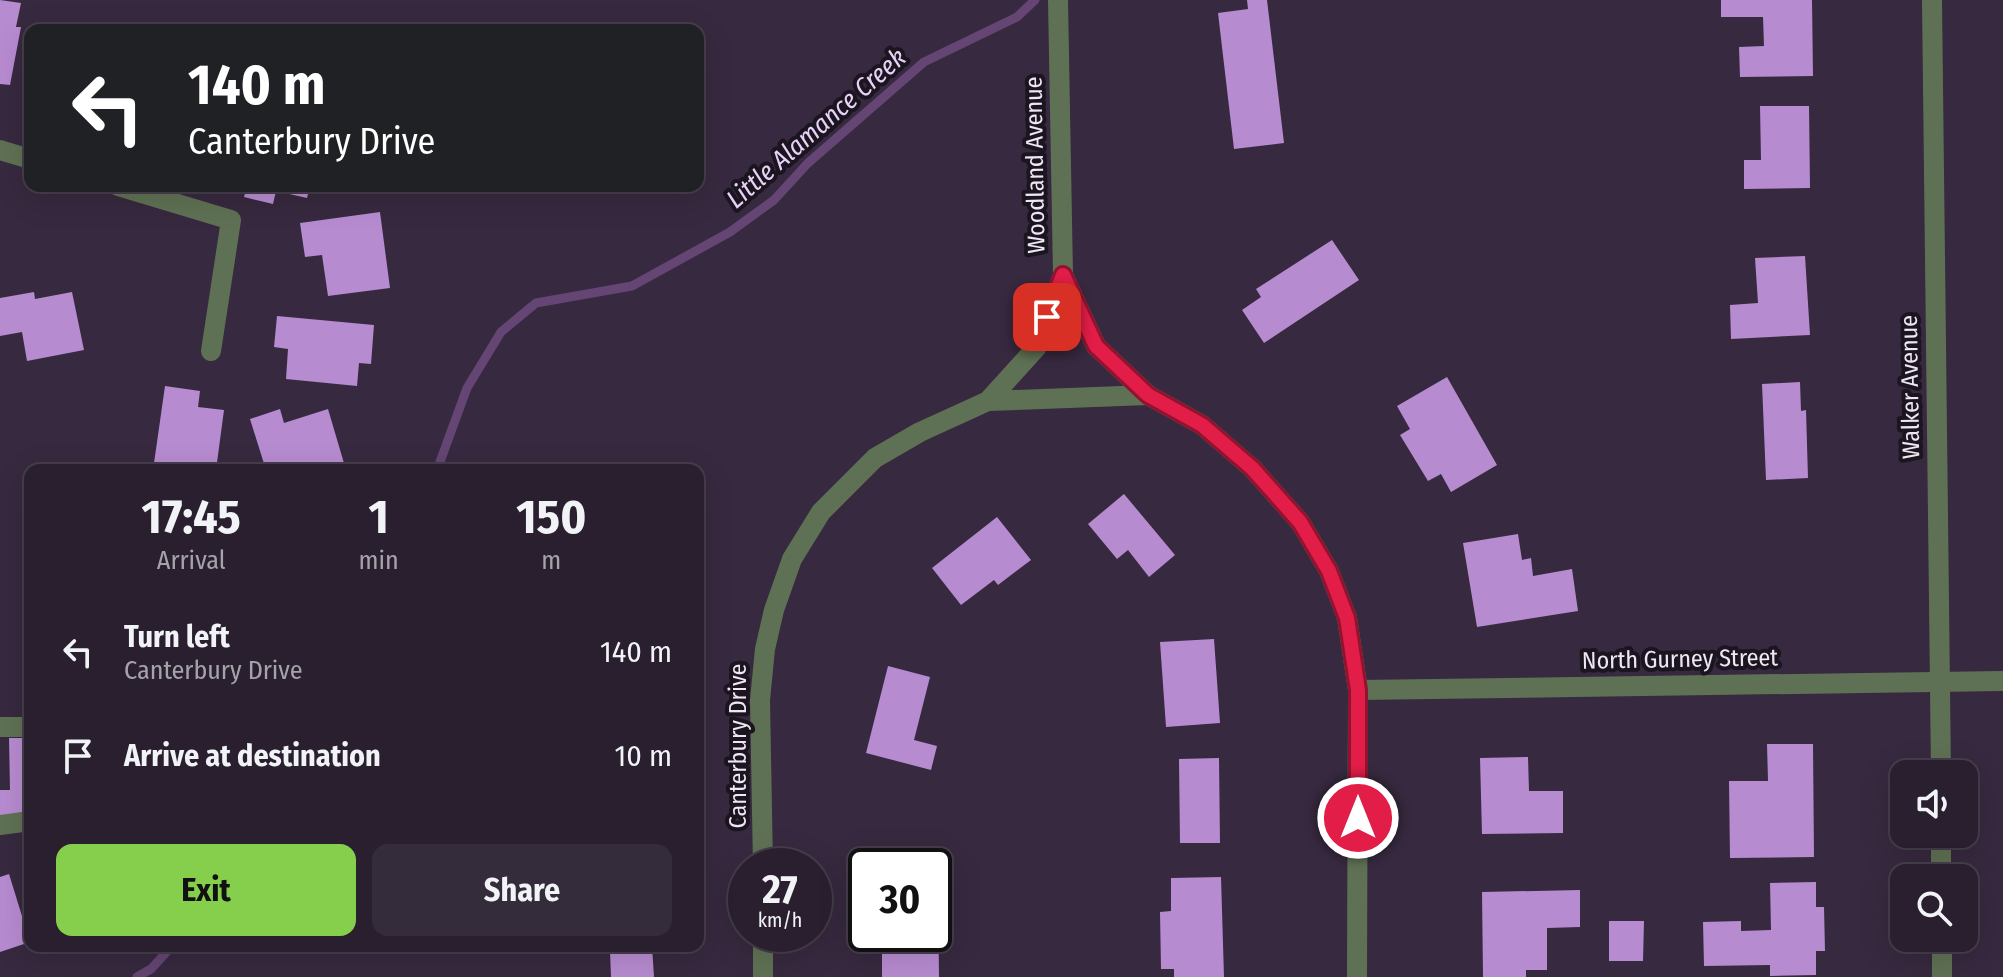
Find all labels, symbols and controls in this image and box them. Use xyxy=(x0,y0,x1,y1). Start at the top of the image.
water label: Little Alamance Creek xyxy=(720,42,912,215)
text: 140 m xyxy=(188,52,325,119)
icon: left xyxy=(56,56,160,160)
street label: Woodland Avenue xyxy=(1019,76,1051,254)
text: Canterbury Drive xyxy=(188,120,435,164)
pin xyxy=(1013,283,1081,351)
icon: arrive xyxy=(1025,295,1069,339)
street label: Walker Avenue xyxy=(1895,315,1925,459)
text: 17:45 xyxy=(142,488,241,546)
text: 1 xyxy=(368,488,389,546)
text: 150 xyxy=(516,488,586,546)
text: Arrival xyxy=(157,545,226,576)
text: min xyxy=(358,545,399,576)
text: m xyxy=(541,545,561,576)
text: Turn left xyxy=(124,619,230,655)
icon: left xyxy=(56,630,100,674)
text: 140 m xyxy=(600,634,672,670)
street label: North Gurney Street xyxy=(1582,643,1778,675)
text: Canterbury Drive xyxy=(124,655,303,686)
street label: Canterbury Drive xyxy=(724,664,752,828)
icon: arrive xyxy=(56,734,100,778)
text: Arrive at destination xyxy=(124,738,381,774)
text: 10 m xyxy=(615,738,672,774)
map controls xyxy=(1890,760,1978,952)
button: sound xyxy=(1890,760,1978,848)
position arrow xyxy=(1316,776,1400,860)
button: Exit xyxy=(56,844,356,936)
button: Share xyxy=(372,844,672,936)
speed limit sign: 30 xyxy=(848,848,952,952)
button: search xyxy=(1890,864,1978,952)
text: 27 xyxy=(762,866,798,914)
text: km/h xyxy=(758,908,802,932)

